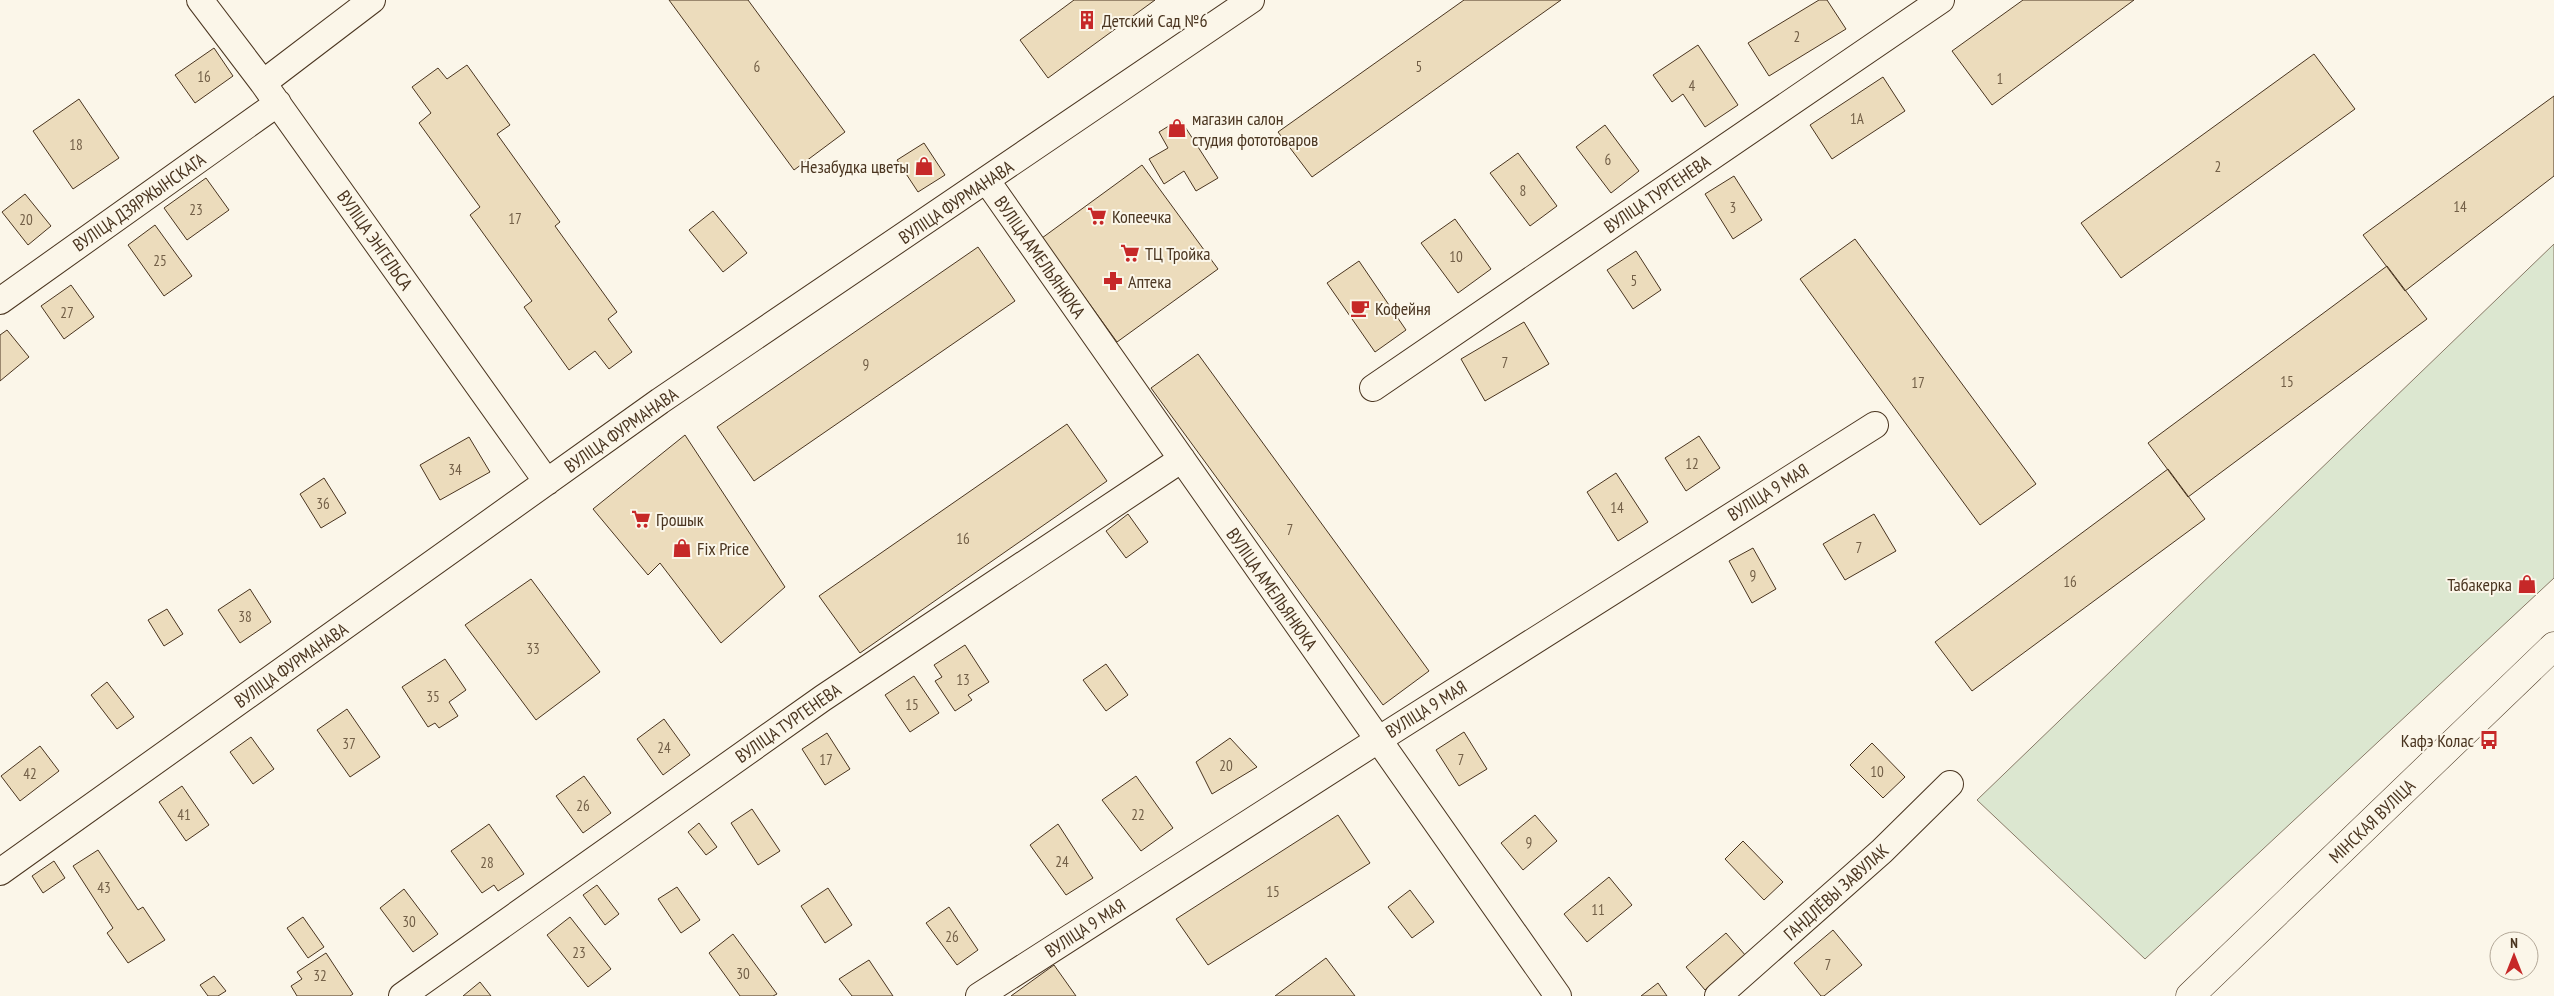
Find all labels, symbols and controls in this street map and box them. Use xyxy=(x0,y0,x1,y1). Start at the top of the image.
building icon: Детский Сад №6 xyxy=(1076,9,1098,31)
place label: Детский Сад №6 xyxy=(1102,9,1208,32)
house number: 2 xyxy=(1794,27,1800,46)
house number: 6 xyxy=(754,57,761,76)
house number: 5 xyxy=(1416,57,1422,76)
house number: 16 xyxy=(197,67,211,86)
house number: 1 xyxy=(1997,69,2003,88)
house number: 4 xyxy=(1689,76,1696,95)
place label: магазин салон студия фототоваров xyxy=(1192,107,1318,151)
house number: 1А xyxy=(1850,109,1865,128)
shop icon: магазин салон студия фототоваров xyxy=(1166,117,1188,139)
house number: 18 xyxy=(69,135,83,154)
street label: ВУЛІЦА ДЗЯРЖЫНСКАГА xyxy=(68,147,210,256)
street label: ВУЛІЦА ТУРГЕНЕВА xyxy=(1599,150,1715,238)
house number: 6 xyxy=(1605,150,1612,169)
place label: Незабудка цветы xyxy=(800,155,909,178)
street label: ВУЛІЦА ФУРМАНАВА xyxy=(894,155,1018,249)
shop icon: Незабудка цветы xyxy=(913,155,935,177)
house number: 2 xyxy=(2215,157,2221,176)
house number: 8 xyxy=(1520,181,1526,200)
street label: ВУЛІЦА ЭНГЕЛЬСА xyxy=(332,186,418,295)
street label: ВУЛІЦА АМЕЛЬЯНЮКА xyxy=(989,191,1091,323)
house number: 14 xyxy=(2453,197,2467,216)
house number: 3 xyxy=(1730,198,1736,217)
house number: 23 xyxy=(189,200,203,219)
supermarket icon: Копеечка xyxy=(1086,205,1108,227)
place label: Копеечка xyxy=(1112,205,1172,228)
house number: 17 xyxy=(508,209,522,228)
house number: 20 xyxy=(19,210,33,229)
supermarket icon: ТЦ Тройка xyxy=(1119,242,1141,264)
place label: ТЦ Тройка xyxy=(1145,242,1210,265)
house number: 10 xyxy=(1449,247,1463,266)
house number: 25 xyxy=(153,251,167,270)
pharmacy icon: Аптека xyxy=(1102,270,1124,292)
place label: Аптека xyxy=(1128,270,1171,293)
house number: 5 xyxy=(1631,271,1637,290)
cafe icon: Кофейня xyxy=(1349,297,1371,319)
place label: Кофейня xyxy=(1375,297,1431,320)
house number: 27 xyxy=(60,303,74,322)
house number: 7 xyxy=(1502,353,1508,372)
house number: 9 xyxy=(863,355,869,374)
house number: 15 xyxy=(2280,372,2294,391)
house number: 17 xyxy=(1911,373,1925,392)
street label: ВУЛІЦА ФУРМАНАВА xyxy=(560,382,683,478)
house number: 12 xyxy=(1685,454,1699,473)
street label: ВУЛІЦА 9 МАЯ xyxy=(1723,458,1813,526)
house number: 34 xyxy=(448,460,462,479)
house number: 36 xyxy=(316,494,330,513)
house number: 14 xyxy=(1610,498,1624,517)
supermarket icon: Грошык xyxy=(630,508,652,530)
place label: Грошык xyxy=(656,508,704,531)
house number: 7 xyxy=(1287,520,1293,539)
street label: ВУЛІЦА АМЕЛЬЯНЮКА xyxy=(1221,523,1323,655)
house number: 16 xyxy=(956,529,970,548)
shop icon: Fix Price xyxy=(671,537,693,559)
place label: Fix Price xyxy=(697,537,749,560)
house number: 7 xyxy=(1856,538,1862,557)
house number: 9 xyxy=(1750,566,1756,585)
house number: 16 xyxy=(2063,572,2077,591)
place label: Табакерка xyxy=(2447,573,2512,596)
shop icon: Табакерка xyxy=(2516,573,2538,595)
house number: 38 xyxy=(238,607,252,626)
street label: ВУЛІЦА ФУРМАНАВА xyxy=(230,617,353,713)
house number: 33 xyxy=(526,639,540,658)
house number: 13 xyxy=(956,670,970,689)
street label: ВУЛІЦА 9 МАЯ xyxy=(1381,675,1471,743)
street label: ВУЛІЦА ТУРГЕНЕВА xyxy=(731,678,846,768)
house number: 35 xyxy=(426,687,440,706)
house number: 15 xyxy=(905,695,919,714)
place label: Кафэ Колас xyxy=(2401,729,2475,752)
bus stop icon: Кафэ Колас xyxy=(2478,729,2500,751)
house number: 37 xyxy=(342,734,356,753)
house number: 24 xyxy=(657,738,671,757)
house number: 17 xyxy=(819,750,833,769)
house number: 7 xyxy=(1458,750,1464,769)
house number: 20 xyxy=(1219,756,1233,775)
house number: 10 xyxy=(1870,762,1884,781)
house number: 42 xyxy=(23,764,37,783)
street label: МІНСКАЯ ВУЛІЦА xyxy=(2324,774,2420,868)
house number: 26 xyxy=(576,796,590,815)
house number: 41 xyxy=(177,805,191,824)
house number: 22 xyxy=(1131,805,1145,824)
house number: 9 xyxy=(1526,833,1532,852)
street label: ГАНДЛЁВЫ ЗАВУЛАК xyxy=(1779,839,1893,945)
house number: 24 xyxy=(1055,852,1069,871)
house number: 28 xyxy=(480,853,494,872)
house number: 43 xyxy=(97,878,111,897)
house number: 15 xyxy=(1266,882,1280,901)
street label: ВУЛІЦА 9 МАЯ xyxy=(1040,893,1130,963)
house number: 11 xyxy=(1591,900,1605,919)
house number: 30 xyxy=(402,912,416,931)
house number: 26 xyxy=(945,927,959,946)
north arrow xyxy=(2489,931,2539,981)
text: N xyxy=(2510,934,2518,952)
house number: 23 xyxy=(572,943,586,962)
house number: 7 xyxy=(1825,955,1831,974)
house number: 30 xyxy=(736,964,750,983)
house number: 32 xyxy=(313,966,327,985)

